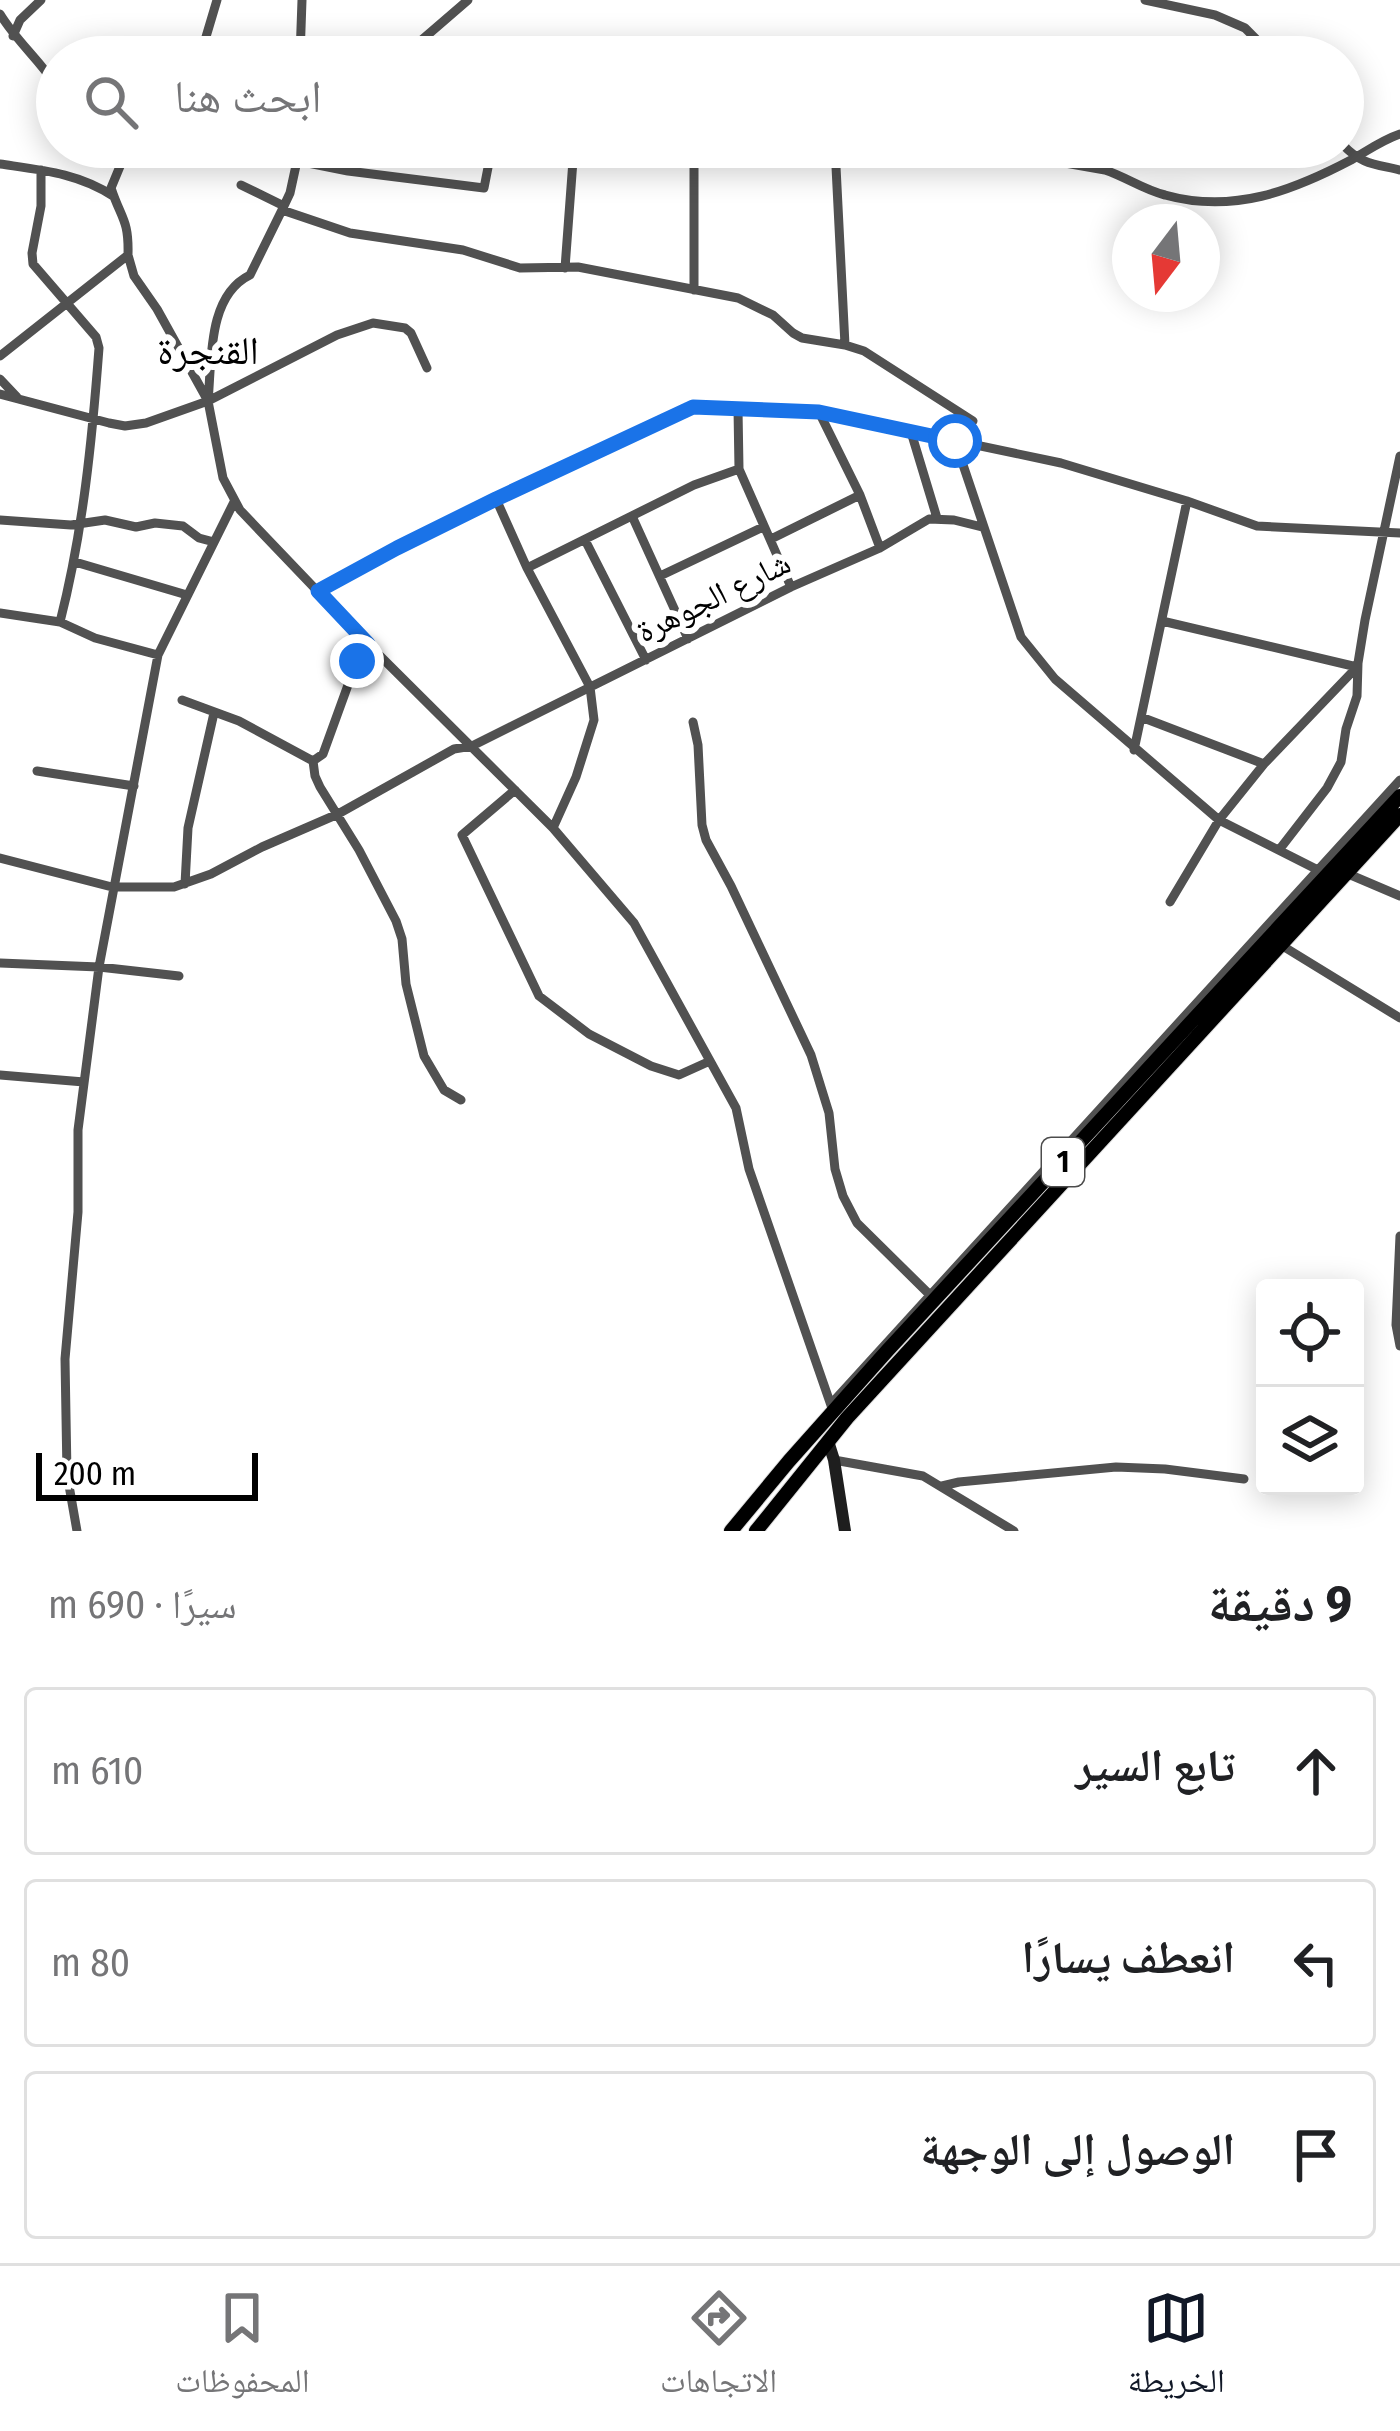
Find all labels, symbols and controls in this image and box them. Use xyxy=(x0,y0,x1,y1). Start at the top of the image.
search box xyxy=(36,36,1364,168)
icon: search xyxy=(78,69,144,135)
text: ابحث هنا xyxy=(174,70,322,124)
north arrow xyxy=(1112,204,1220,312)
district label: القنجرة xyxy=(157,328,259,374)
route start xyxy=(928,414,982,468)
street label: شارع الجوهرة xyxy=(630,542,797,651)
route end xyxy=(330,634,384,688)
road number: 1 xyxy=(1042,1138,1084,1186)
map controls xyxy=(1256,1279,1364,1495)
button: locate xyxy=(1256,1279,1364,1387)
button: layers xyxy=(1256,1387,1364,1495)
scale bar xyxy=(36,1447,258,1500)
text: 200 m xyxy=(54,1454,136,1494)
text: 9 دقيقة xyxy=(1208,1573,1352,1635)
text: سيرًا · 690 m xyxy=(48,1582,237,1628)
icon: ahead xyxy=(1283,1738,1349,1804)
text: تابع السير xyxy=(1076,1739,1235,1793)
text: 610 m xyxy=(51,1748,143,1794)
icon: left xyxy=(1283,1930,1349,1996)
text: انعطف يسارًا xyxy=(1022,1931,1235,1985)
text: 80 m xyxy=(51,1940,130,1986)
icon: arrive xyxy=(1283,2122,1349,2188)
text: الوصول إلى الوجهة xyxy=(920,2123,1235,2177)
tab: المحفوظات xyxy=(175,2285,310,2413)
tab: الاتجاهات xyxy=(660,2285,777,2413)
tab: الخريطة xyxy=(1128,2285,1225,2413)

